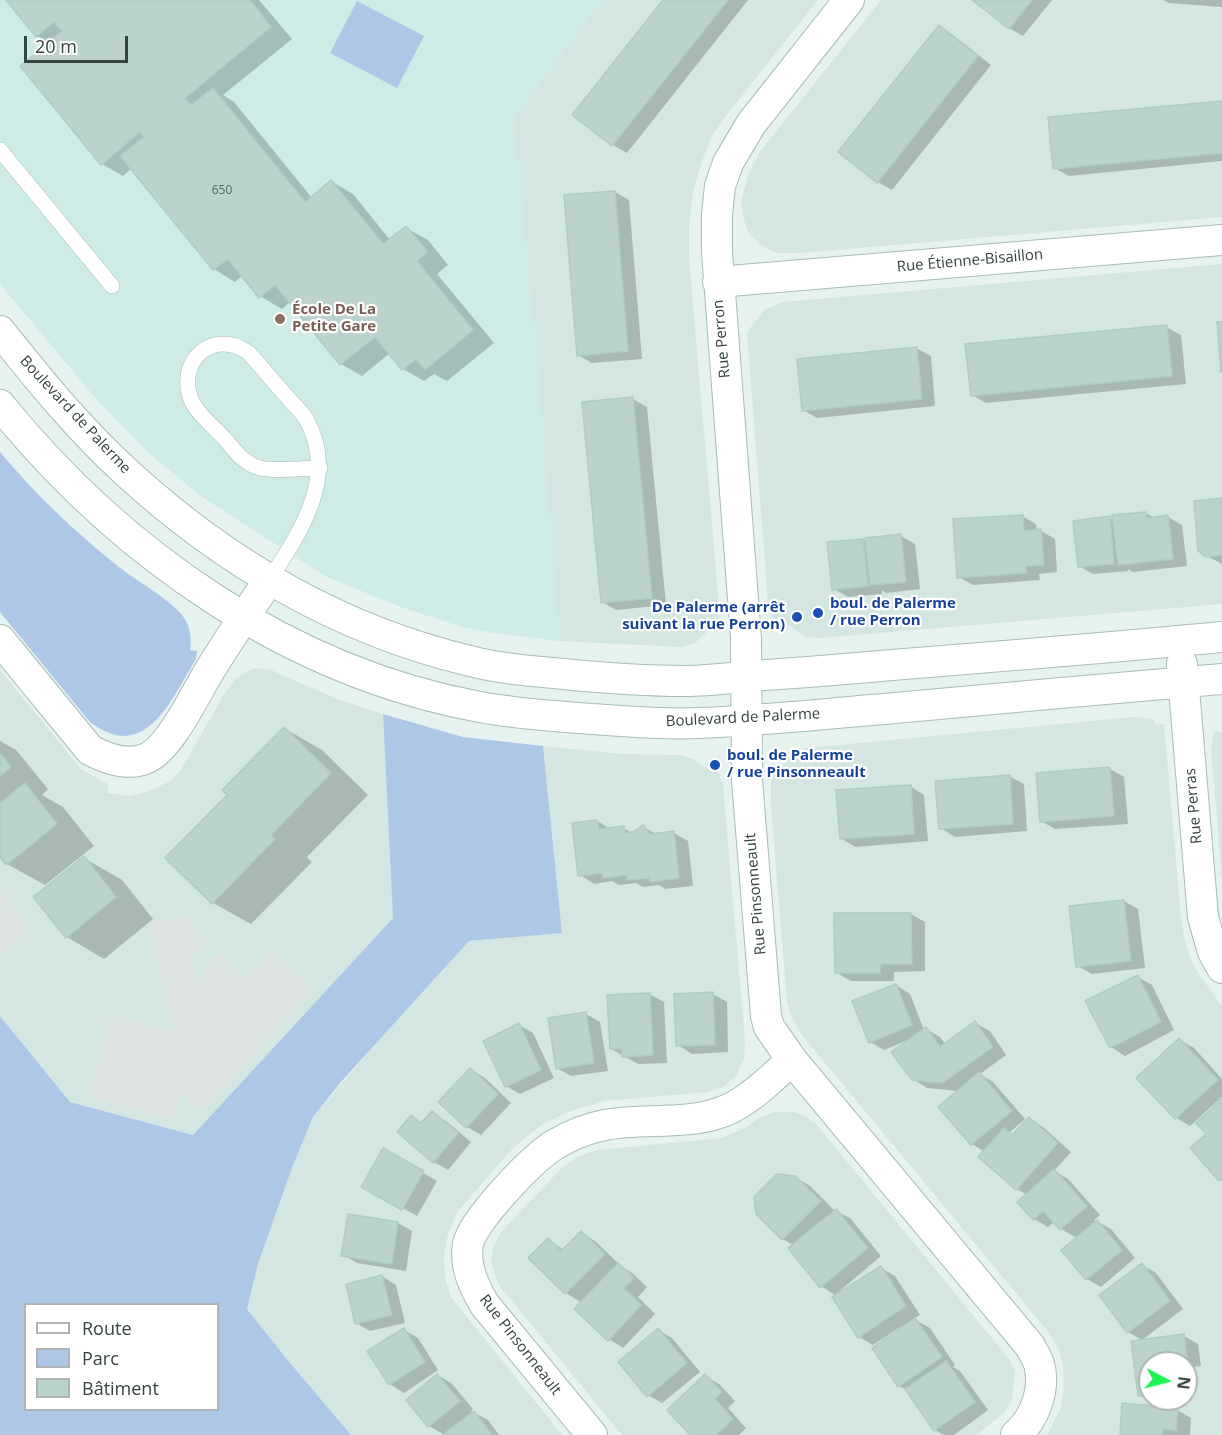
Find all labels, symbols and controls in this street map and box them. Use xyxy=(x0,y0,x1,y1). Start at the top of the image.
scale bar xyxy=(27,24,130,62)
text: 20 m xyxy=(35,34,77,58)
house number: 650 xyxy=(212,184,232,198)
street label: Rue Étienne-Bisaillon xyxy=(896,246,1044,276)
street label: Rue Perron xyxy=(710,299,734,379)
place label: École De La Petite Gare xyxy=(292,301,376,336)
marker: École De La Petite Gare xyxy=(273,312,287,326)
street label: Boulevard de Palerme xyxy=(16,352,134,478)
place label: boul. de Palerme / rue Perron xyxy=(830,595,956,630)
place label: De Palerme (arrêt suivant la rue Perron) xyxy=(622,599,785,634)
marker: boul. de Palerme / rue Perron xyxy=(811,606,825,620)
marker: De Palerme (arrêt suivant la rue Perron) xyxy=(790,610,804,624)
street label: Boulevard de Palerme xyxy=(665,705,821,731)
place label: boul. de Palerme / rue Pinsonneault xyxy=(727,747,866,782)
marker: boul. de Palerme / rue Pinsonneault xyxy=(708,758,722,772)
street label: Rue Perras xyxy=(1182,767,1206,845)
street label: Rue Pinsonneault xyxy=(742,832,770,956)
street label: Rue Pinsonneault xyxy=(475,1291,565,1399)
legend xyxy=(24,1303,219,1411)
text: Route xyxy=(82,1316,132,1340)
text: Parc xyxy=(82,1346,119,1370)
north arrow xyxy=(1138,1351,1198,1411)
text: N xyxy=(1172,1375,1196,1391)
text: Bâtiment xyxy=(82,1376,159,1400)

